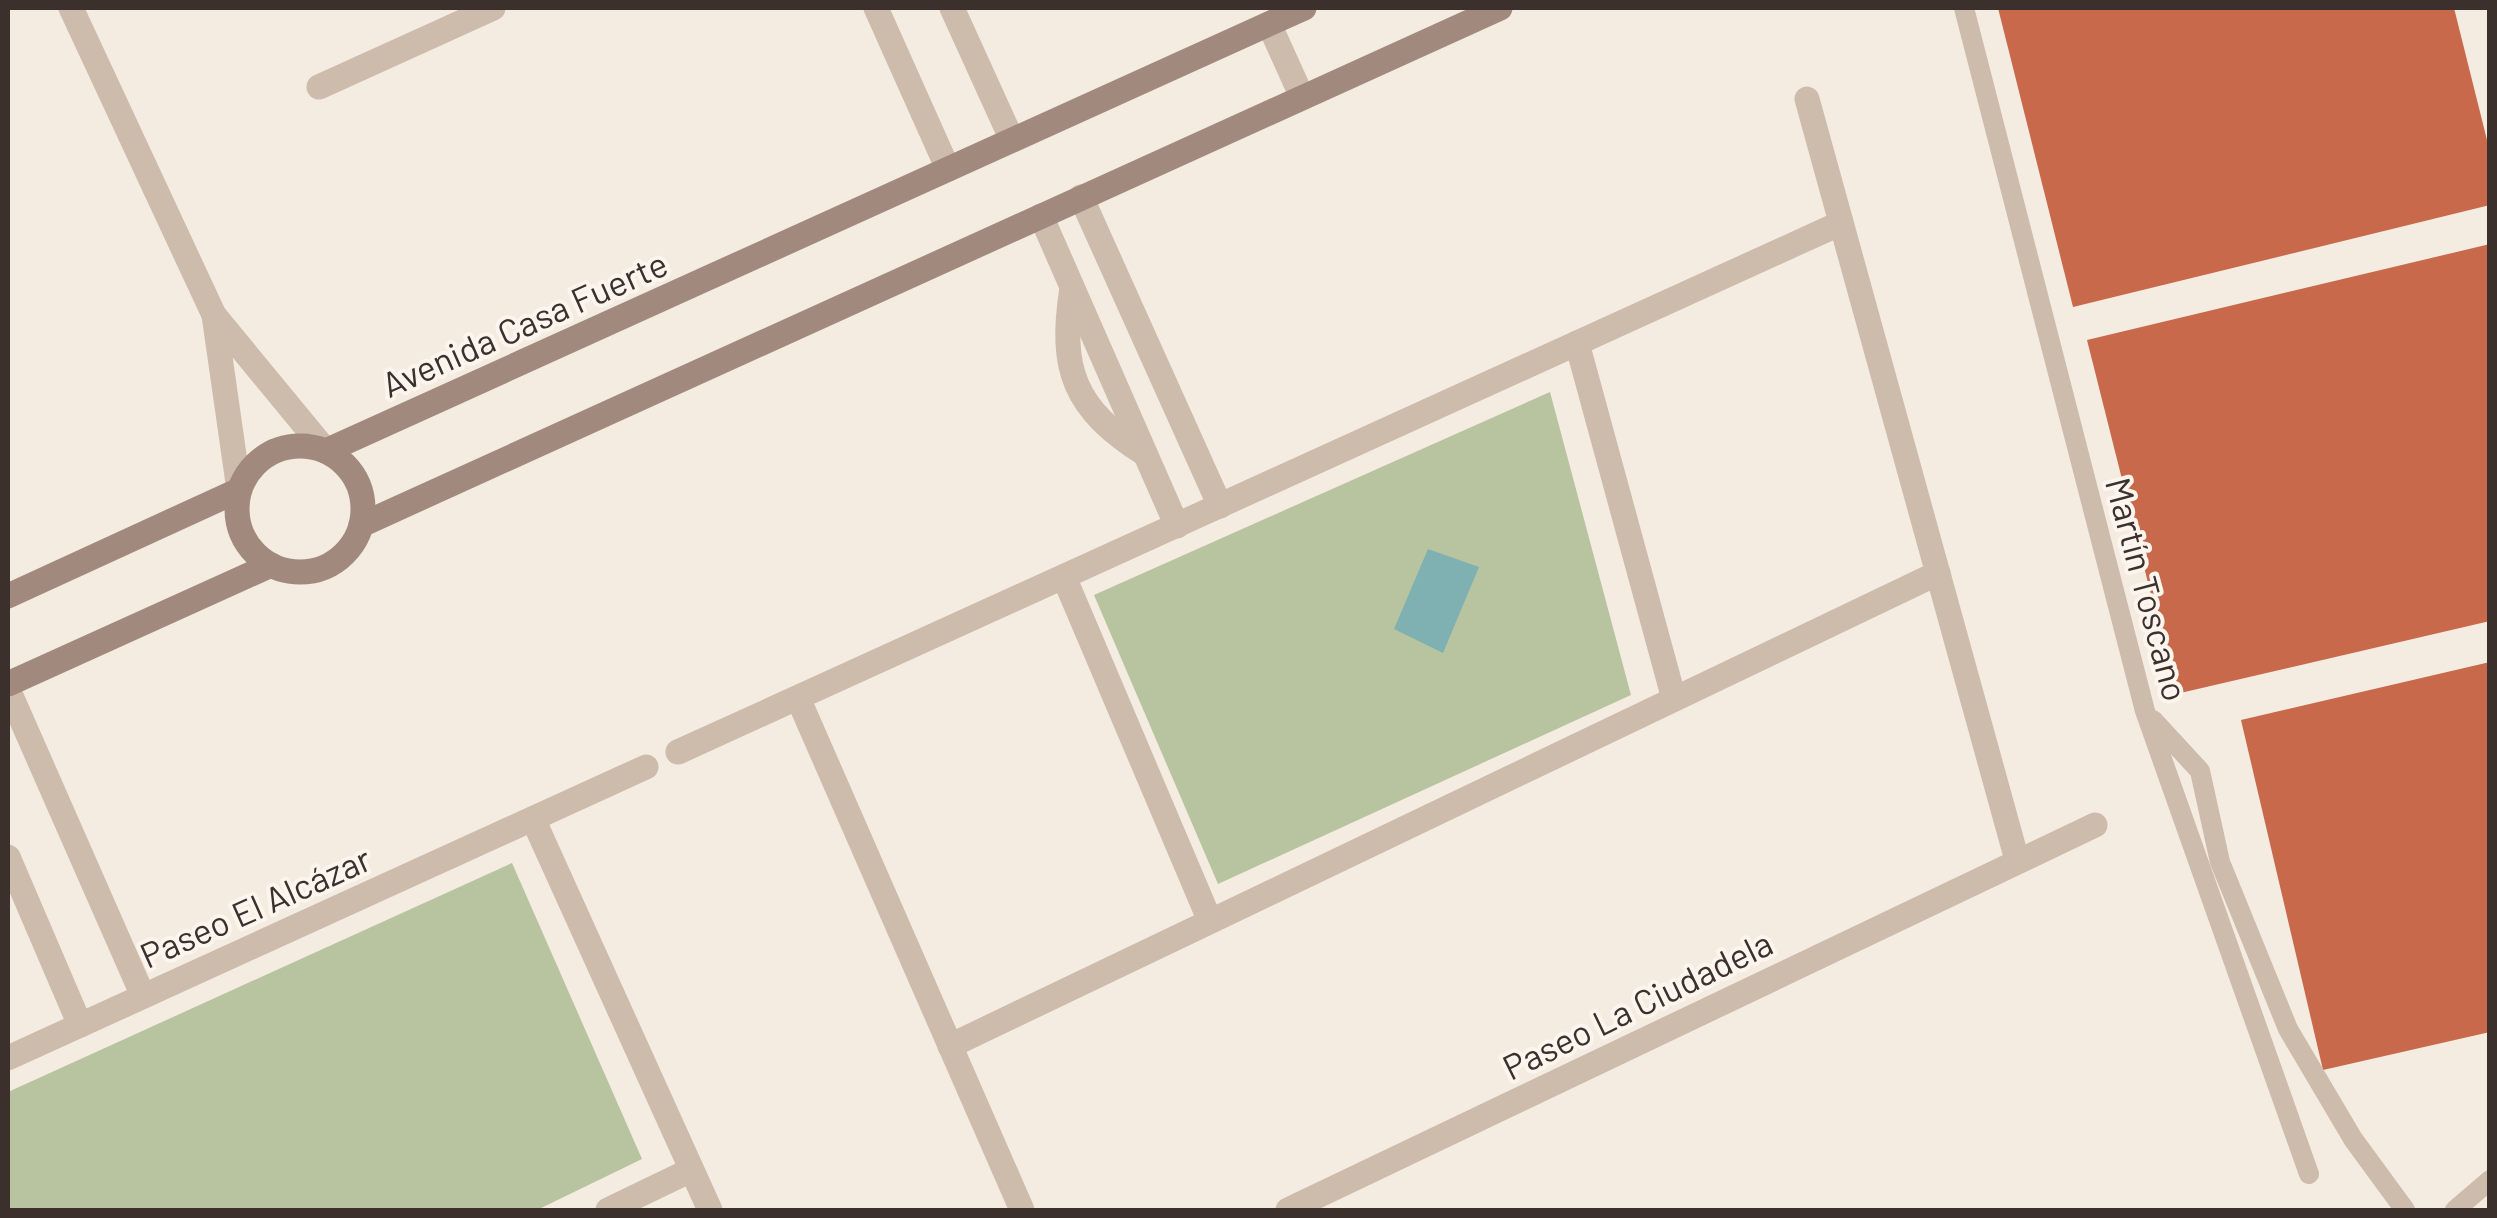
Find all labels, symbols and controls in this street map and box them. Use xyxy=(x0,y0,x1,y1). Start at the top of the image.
street label: Avenida Casa Fuerte xyxy=(375,241,673,405)
street label: Martín Toscano xyxy=(2098,473,2198,705)
street label: Paseo El Alcázar xyxy=(133,836,377,976)
street label: Paseo La Ciudadela xyxy=(1495,921,1779,1087)

